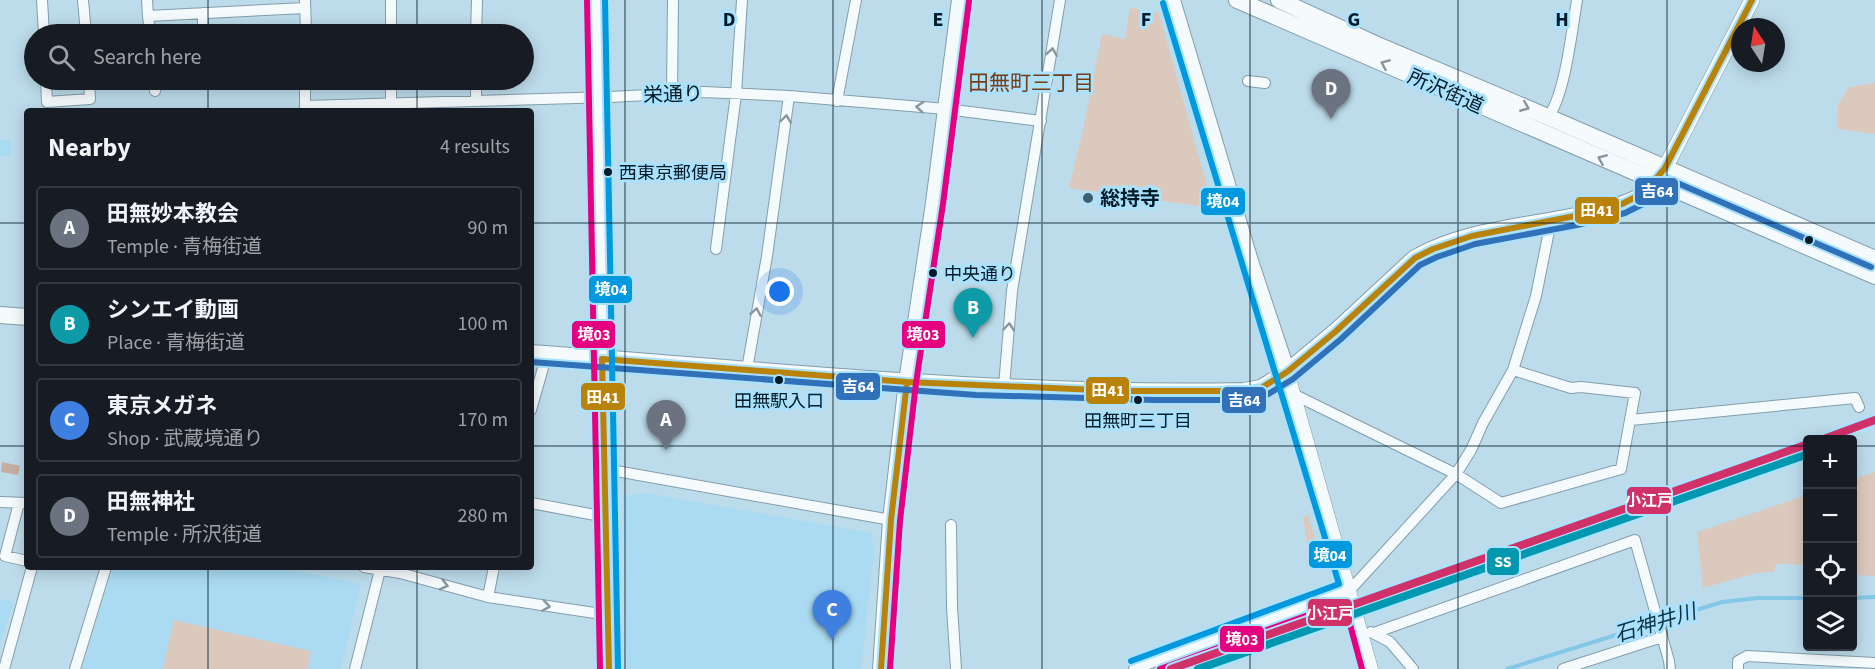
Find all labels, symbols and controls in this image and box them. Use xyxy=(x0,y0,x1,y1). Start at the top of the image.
text: D xyxy=(723,6,735,34)
text: E xyxy=(933,6,943,34)
text: F xyxy=(1141,6,1151,34)
text: G xyxy=(1348,6,1360,34)
text: H xyxy=(1555,6,1569,34)
north arrow xyxy=(1731,18,1785,72)
search box xyxy=(24,24,534,90)
icon: search xyxy=(45,41,78,74)
text: Search here xyxy=(93,41,201,73)
one-way arrow xyxy=(1045,47,1057,56)
one-way arrow xyxy=(1380,60,1391,72)
street label: 所沢街道 xyxy=(1403,63,1488,121)
district label: 田無町三丁目 xyxy=(968,68,1094,98)
pin: D xyxy=(1312,70,1350,119)
street label: 栄通り xyxy=(643,80,704,110)
one-way arrow xyxy=(1518,100,1529,112)
one-way arrow xyxy=(916,101,925,114)
one-way arrow xyxy=(779,114,791,124)
text: Nearby xyxy=(48,129,131,166)
text: 4 results xyxy=(440,133,510,161)
one-way arrow xyxy=(1597,154,1608,166)
place label: 西東京郵便局 xyxy=(619,161,727,186)
marker: 西東京郵便局 xyxy=(602,166,614,178)
line badge: 吉64 xyxy=(1634,177,1679,206)
text: 吉64 xyxy=(1641,181,1674,203)
place label: 総持寺 xyxy=(1100,185,1160,213)
line badge: 境04 xyxy=(1200,187,1246,216)
marker: 総持寺 xyxy=(1081,191,1095,205)
text: 境04 xyxy=(1207,191,1240,213)
line badge: 田41 xyxy=(1574,196,1620,225)
text: 田無妙本教会 xyxy=(107,198,239,230)
text: 田41 xyxy=(1581,200,1613,222)
text: A xyxy=(64,214,75,242)
text: 90 m xyxy=(468,214,508,242)
text: Temple · 青梅街道 xyxy=(107,233,262,261)
unlabelled marker xyxy=(1803,234,1815,246)
place label: 中央通り xyxy=(944,262,1016,287)
marker: 中央通り xyxy=(927,267,939,279)
line badge: 境04 xyxy=(588,275,633,304)
your location xyxy=(765,277,794,306)
text: 境04 xyxy=(595,279,628,301)
pin: B xyxy=(954,288,992,338)
text: シンエイ動画 xyxy=(107,294,239,326)
one-way arrow xyxy=(750,307,762,316)
text: B xyxy=(63,310,76,338)
text: 100 m xyxy=(458,310,508,338)
line badge: 境03 xyxy=(571,320,616,349)
line badge: 境03 xyxy=(901,320,946,349)
one-way arrow xyxy=(1002,323,1015,332)
text: 境03 xyxy=(578,324,610,346)
text: 境03 xyxy=(907,324,939,346)
text: Place · 青梅街道 xyxy=(107,329,245,357)
line badge: 吉64 xyxy=(835,372,881,401)
marker: 田無駅入口 xyxy=(773,374,785,386)
text: 吉64 xyxy=(842,376,875,398)
line badge: 田41 xyxy=(1085,376,1130,405)
text: 田41 xyxy=(1092,380,1124,402)
line badge: 田41 xyxy=(580,382,626,411)
line badge: 吉64 xyxy=(1221,386,1267,414)
text: 田41 xyxy=(587,387,619,409)
place label: 田無駅入口 xyxy=(734,389,824,414)
text: 東京メガネ xyxy=(107,390,217,422)
text: 吉64 xyxy=(1228,390,1261,412)
marker: 田無町三丁目 xyxy=(1132,394,1144,406)
pin: A xyxy=(646,400,686,450)
text: C xyxy=(64,406,75,434)
text: 170 m xyxy=(458,406,508,434)
place label: 田無町三丁目 xyxy=(1084,409,1192,434)
text: Shop · 武蔵境通り xyxy=(107,425,263,453)
map controls xyxy=(1803,435,1857,651)
button: + xyxy=(1803,435,1857,489)
text: 田無神社 xyxy=(107,486,195,518)
line badge: 小江戸 xyxy=(1626,486,1672,515)
button: − xyxy=(1803,489,1857,543)
text: 小江戸 xyxy=(1625,490,1673,512)
text: D xyxy=(63,502,76,530)
text: 280 m xyxy=(458,502,508,530)
text: Temple · 所沢街道 xyxy=(107,521,262,549)
line badge: 境04 xyxy=(1308,540,1353,569)
button: locate xyxy=(1803,543,1857,597)
text: 境04 xyxy=(1314,545,1347,567)
line badge: SS xyxy=(1486,547,1520,576)
text: SS xyxy=(1494,551,1512,573)
one-way arrow xyxy=(438,578,449,590)
pin: C xyxy=(812,590,852,640)
water label: 石神井川 xyxy=(1610,596,1701,650)
button: layers xyxy=(1803,597,1857,651)
line badge: 小江戸 xyxy=(1307,598,1353,627)
one-way arrow xyxy=(541,599,550,611)
text: 小江戸 xyxy=(1306,603,1354,625)
line badge: 境03 xyxy=(1219,625,1265,653)
text: 境03 xyxy=(1226,629,1258,651)

